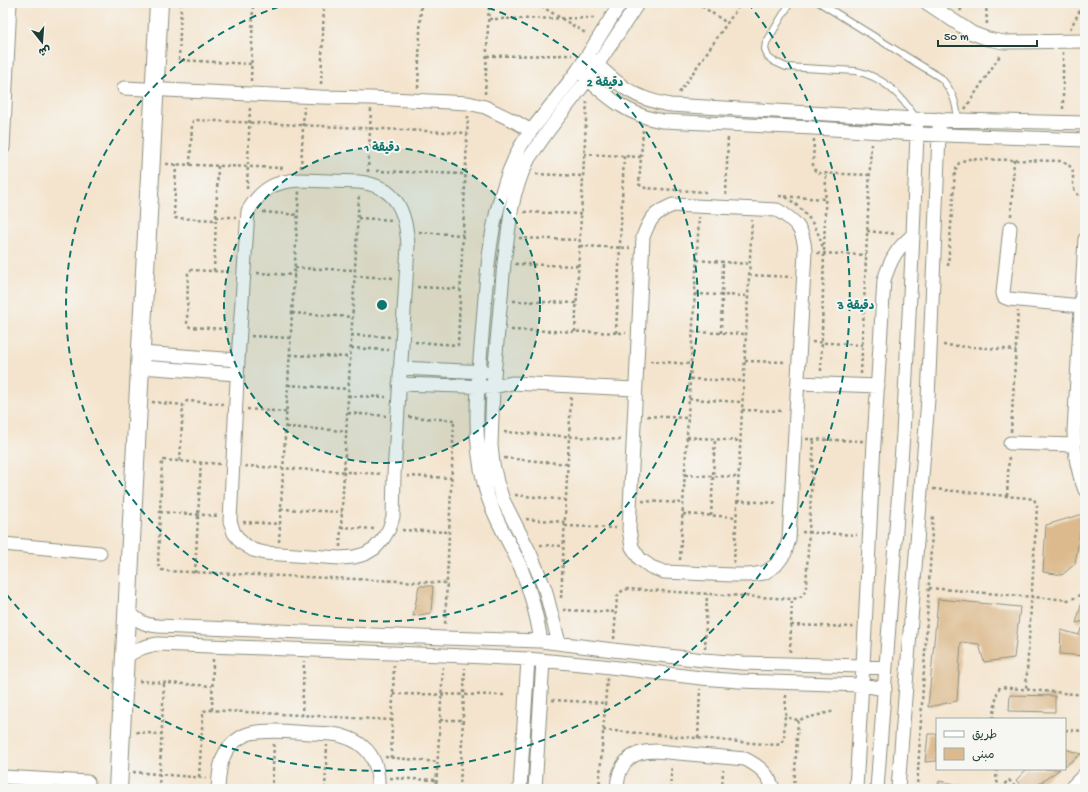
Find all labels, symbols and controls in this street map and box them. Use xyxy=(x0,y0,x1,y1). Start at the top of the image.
north arrow xyxy=(22,22,62,62)
scale bar xyxy=(938,22,1037,48)
text: 50 m xyxy=(944,31,969,45)
text: ش xyxy=(37,42,52,57)
text: 2 دقيقة xyxy=(587,76,624,91)
text: 1 دقيقة xyxy=(363,141,400,156)
centre of rings xyxy=(375,298,389,312)
text: 3 دقيقة xyxy=(837,299,875,314)
legend xyxy=(936,718,1066,770)
text: طريق xyxy=(972,729,997,743)
text: مبنى xyxy=(972,749,995,763)

